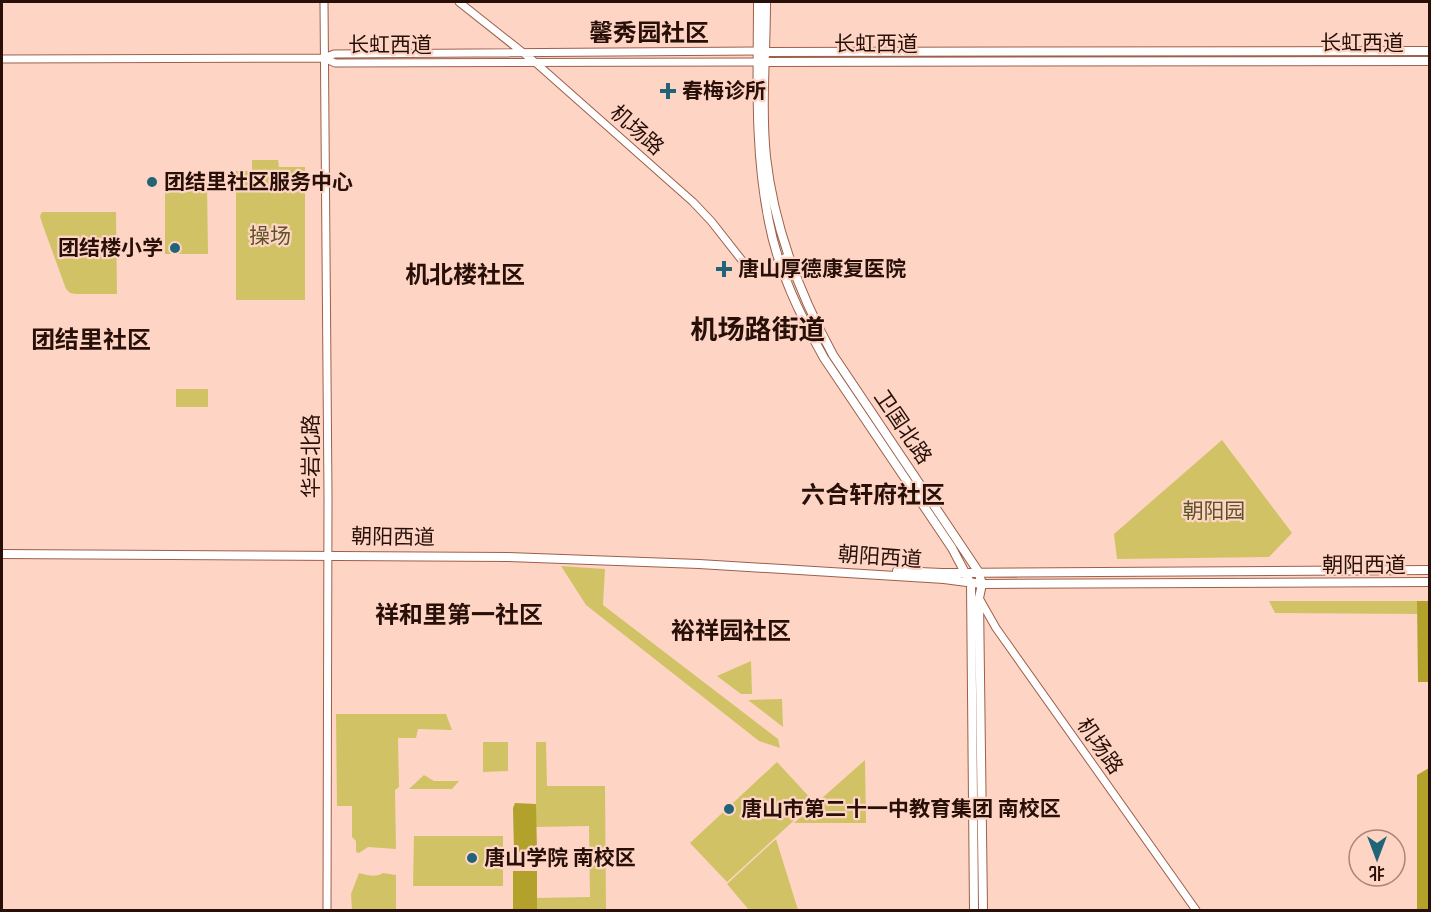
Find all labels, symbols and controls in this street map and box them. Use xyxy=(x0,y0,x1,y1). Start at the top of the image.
district label: 馨秀园社区 xyxy=(589,18,709,47)
street label: 长虹西道 xyxy=(1320,30,1404,55)
street label: 长虹西道 xyxy=(834,31,918,56)
street label: 长虹西道 xyxy=(348,32,432,57)
place label: 春梅诊所 xyxy=(682,78,766,103)
marker: 春梅诊所 xyxy=(659,82,677,100)
street label: 机场路 xyxy=(605,100,669,160)
place label: 团结里社区服务中心 xyxy=(164,169,353,194)
marker: 团结里社区服务中心 xyxy=(145,175,159,189)
park label: 操场 xyxy=(249,223,291,248)
place label: 团结楼小学 xyxy=(58,235,163,260)
marker: 团结楼小学 xyxy=(168,241,182,255)
place label: 唐山厚德康复医院 xyxy=(738,256,906,281)
district label: 机北楼社区 xyxy=(405,260,525,289)
marker: 唐山厚德康复医院 xyxy=(715,260,733,278)
district label: 机场路街道 xyxy=(691,313,826,346)
district label: 团结里社区 xyxy=(31,325,151,354)
street label: 卫国北路 xyxy=(870,385,937,469)
street label: 华岩北路 xyxy=(298,414,323,498)
district label: 六合轩府社区 xyxy=(801,480,945,509)
park label: 朝阳园 xyxy=(1183,498,1246,523)
street label: 朝阳西道 xyxy=(351,523,435,550)
street label: 朝阳西道 xyxy=(837,541,923,572)
street label: 朝阳西道 xyxy=(1322,552,1406,577)
district label: 祥和里第一社区 xyxy=(375,600,543,629)
district label: 裕祥园社区 xyxy=(671,616,791,645)
street label: 机场路 xyxy=(1072,713,1129,779)
place label: 唐山市第二十一中教育集团 南校区 xyxy=(741,796,1061,821)
marker: 唐山市第二十一中教育集团 南校区 xyxy=(722,802,736,816)
north arrow xyxy=(1347,828,1407,888)
place label: 唐山学院 南校区 xyxy=(484,845,636,870)
marker: 唐山学院 南校区 xyxy=(465,851,479,865)
text: 北 xyxy=(1369,863,1385,882)

